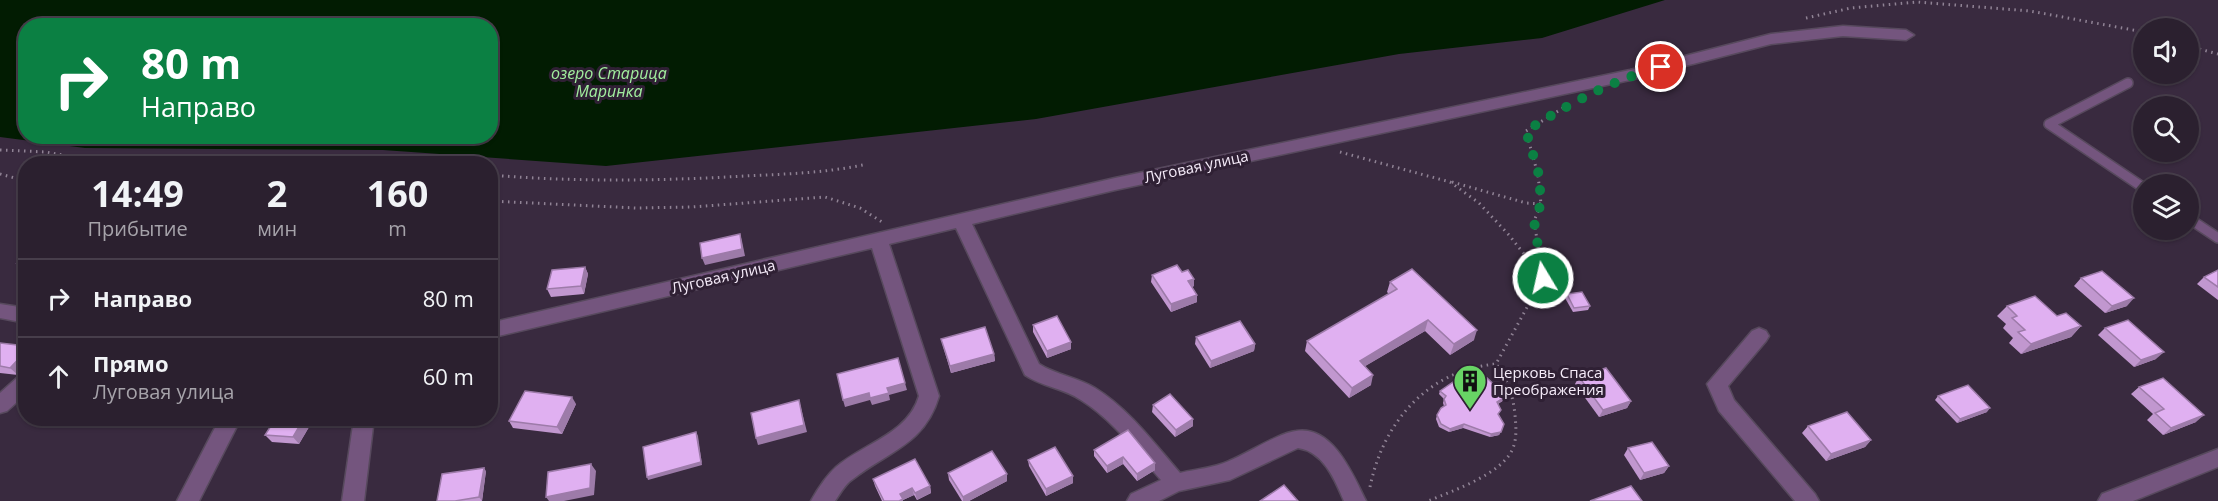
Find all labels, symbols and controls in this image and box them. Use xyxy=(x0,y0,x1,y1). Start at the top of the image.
map controls xyxy=(2133,18,2199,240)
button: sound xyxy=(2133,18,2199,84)
text: 80 m xyxy=(141,34,241,91)
pin xyxy=(1635,41,1686,92)
icon: right xyxy=(42,42,120,120)
icon: arrive xyxy=(1644,50,1677,83)
water label: озеро Старица Маринка xyxy=(551,62,667,102)
text: Направо xyxy=(141,88,256,125)
button: search xyxy=(2133,96,2199,162)
street label: Луговая улица xyxy=(1142,145,1250,187)
text: 14:49 xyxy=(91,169,184,218)
text: 2 xyxy=(267,169,287,218)
text: 160 xyxy=(367,169,428,218)
button: layers xyxy=(2133,174,2199,240)
text: Прибытие xyxy=(88,215,188,242)
text: мин xyxy=(257,215,297,242)
text: m xyxy=(388,215,407,242)
position arrow xyxy=(1511,246,1575,310)
street label: Луговая улица xyxy=(669,254,777,298)
icon: right xyxy=(42,282,75,315)
text: Направо xyxy=(93,283,192,313)
text: 80 m xyxy=(423,283,474,313)
text: Прямо xyxy=(93,348,169,378)
icon: ahead xyxy=(42,360,75,393)
text: 60 m xyxy=(423,361,474,391)
place label: Церковь Спаса Преображения xyxy=(1493,362,1604,399)
building icon: Церковь Спаса Преображения xyxy=(1452,363,1488,410)
text: Луговая улица xyxy=(93,378,234,405)

